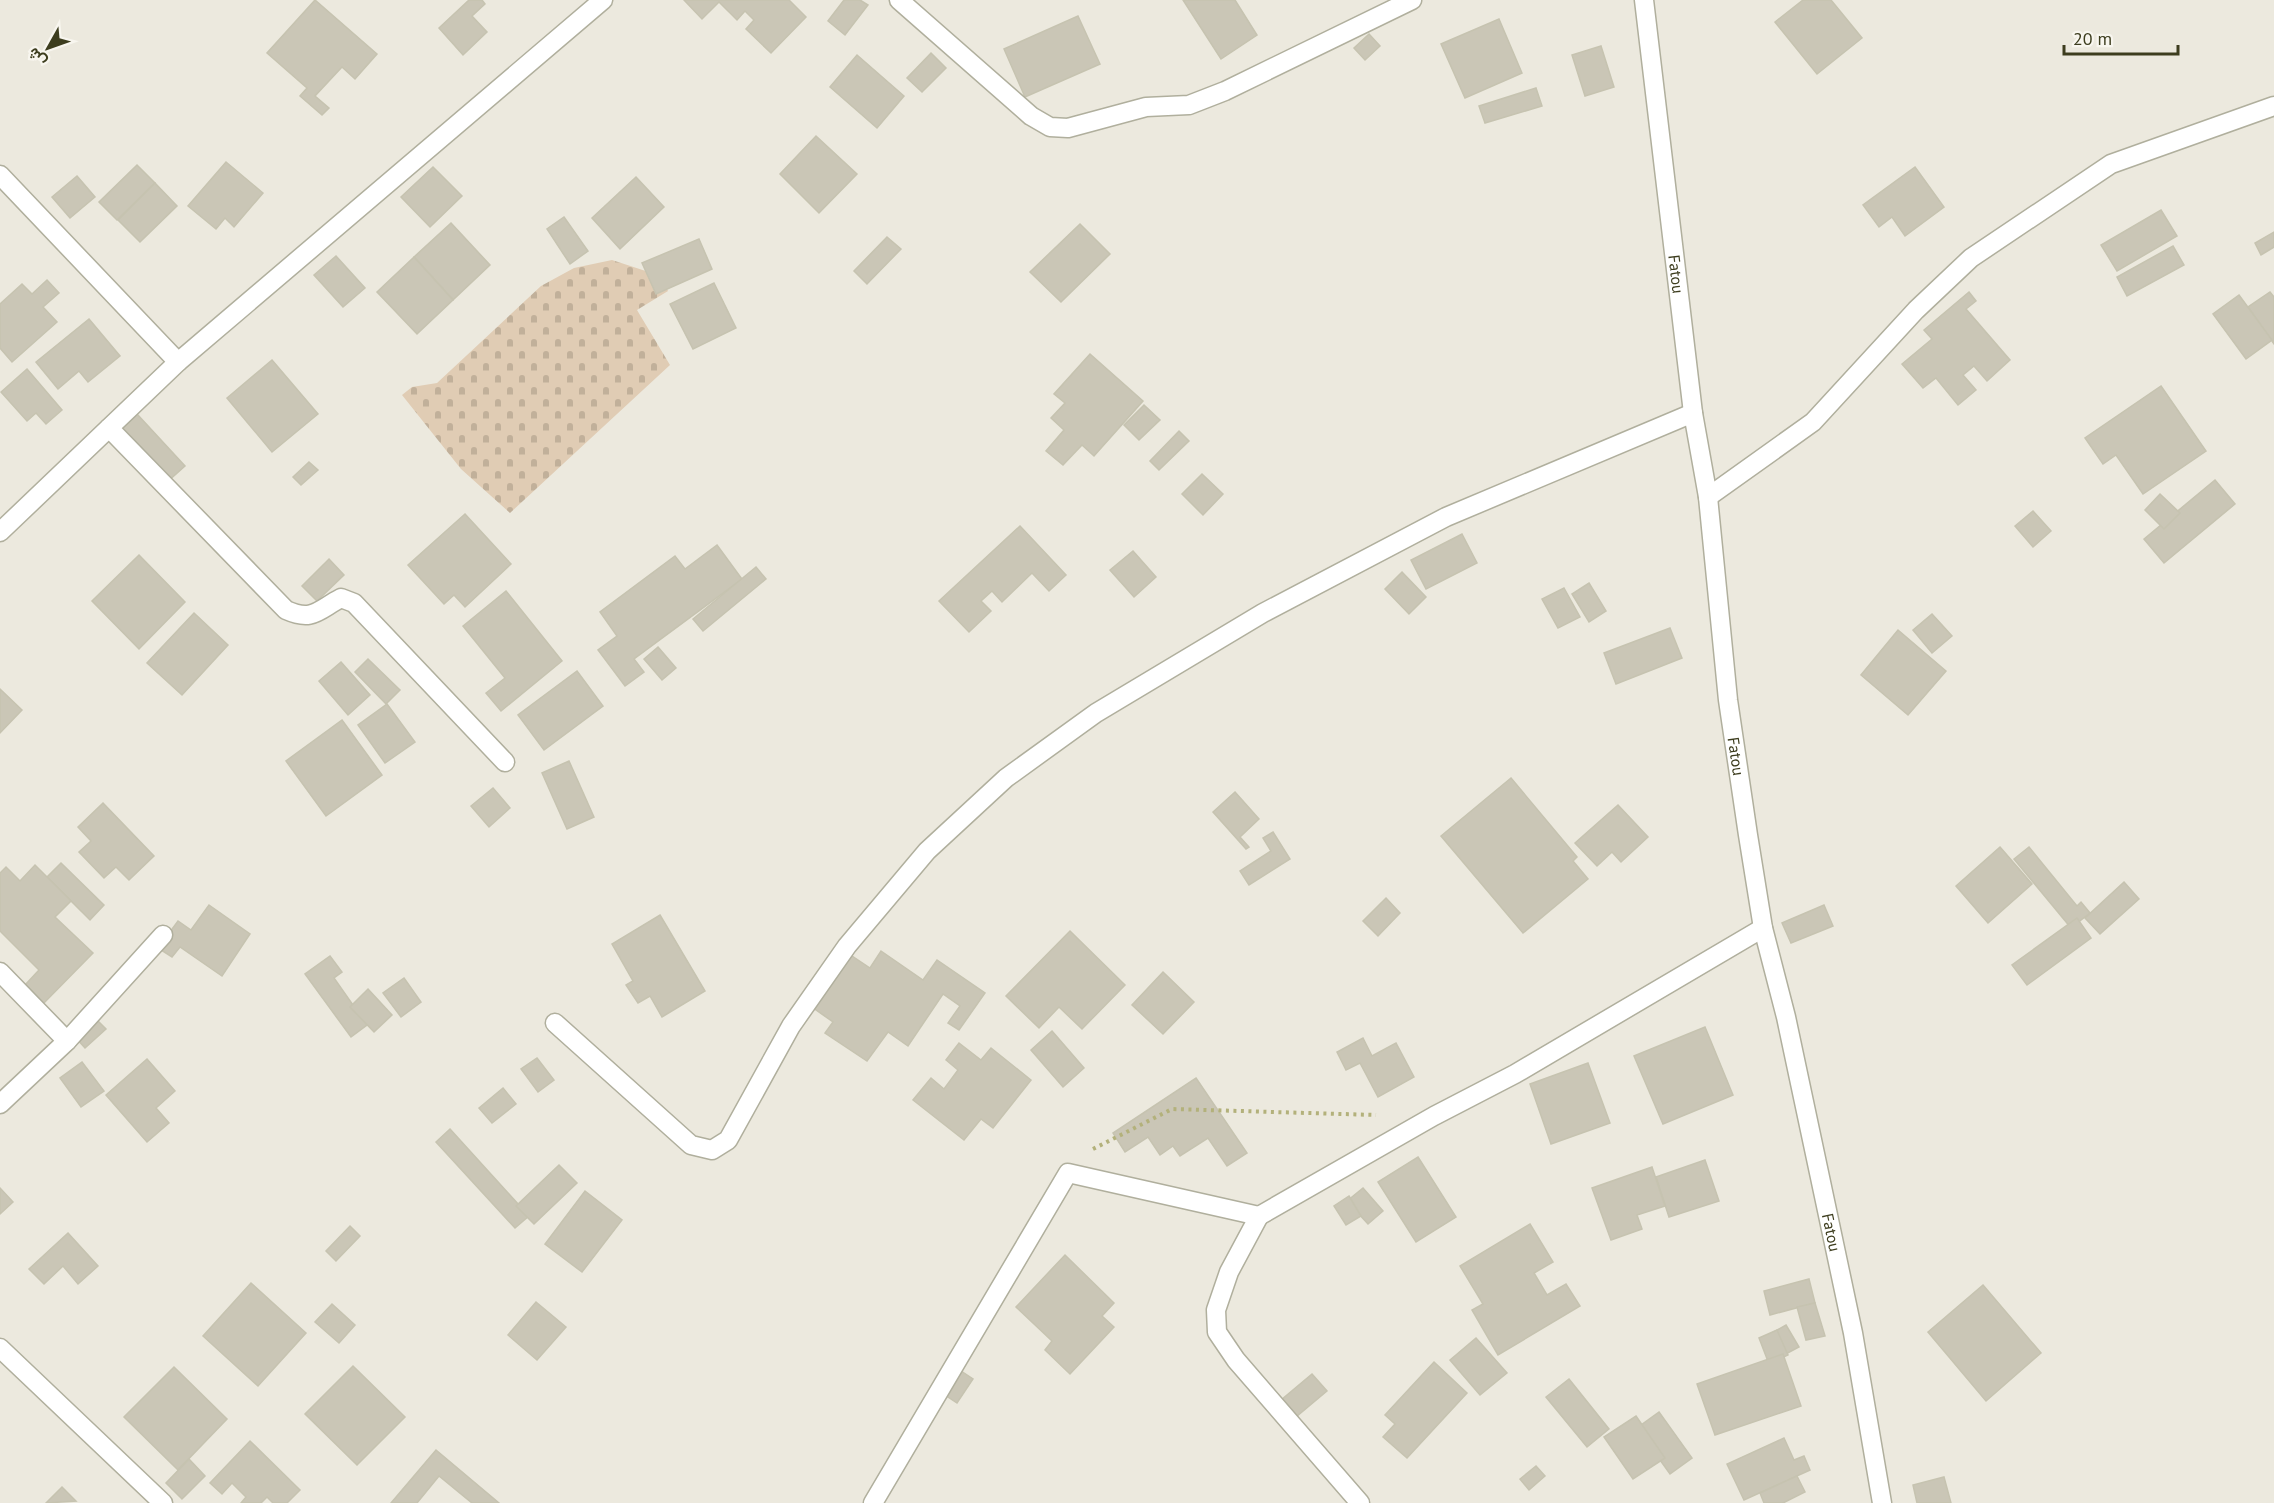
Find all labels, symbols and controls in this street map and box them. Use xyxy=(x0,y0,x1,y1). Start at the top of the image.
north arrow xyxy=(18,18,78,78)
scale bar xyxy=(2064,18,2178,56)
text: 20 m xyxy=(2073,27,2112,50)
text: ش xyxy=(23,44,50,71)
street label: Fatou xyxy=(1664,254,1689,294)
street label: Fatou xyxy=(1724,736,1749,777)
street label: Fatou xyxy=(1818,1211,1845,1253)

